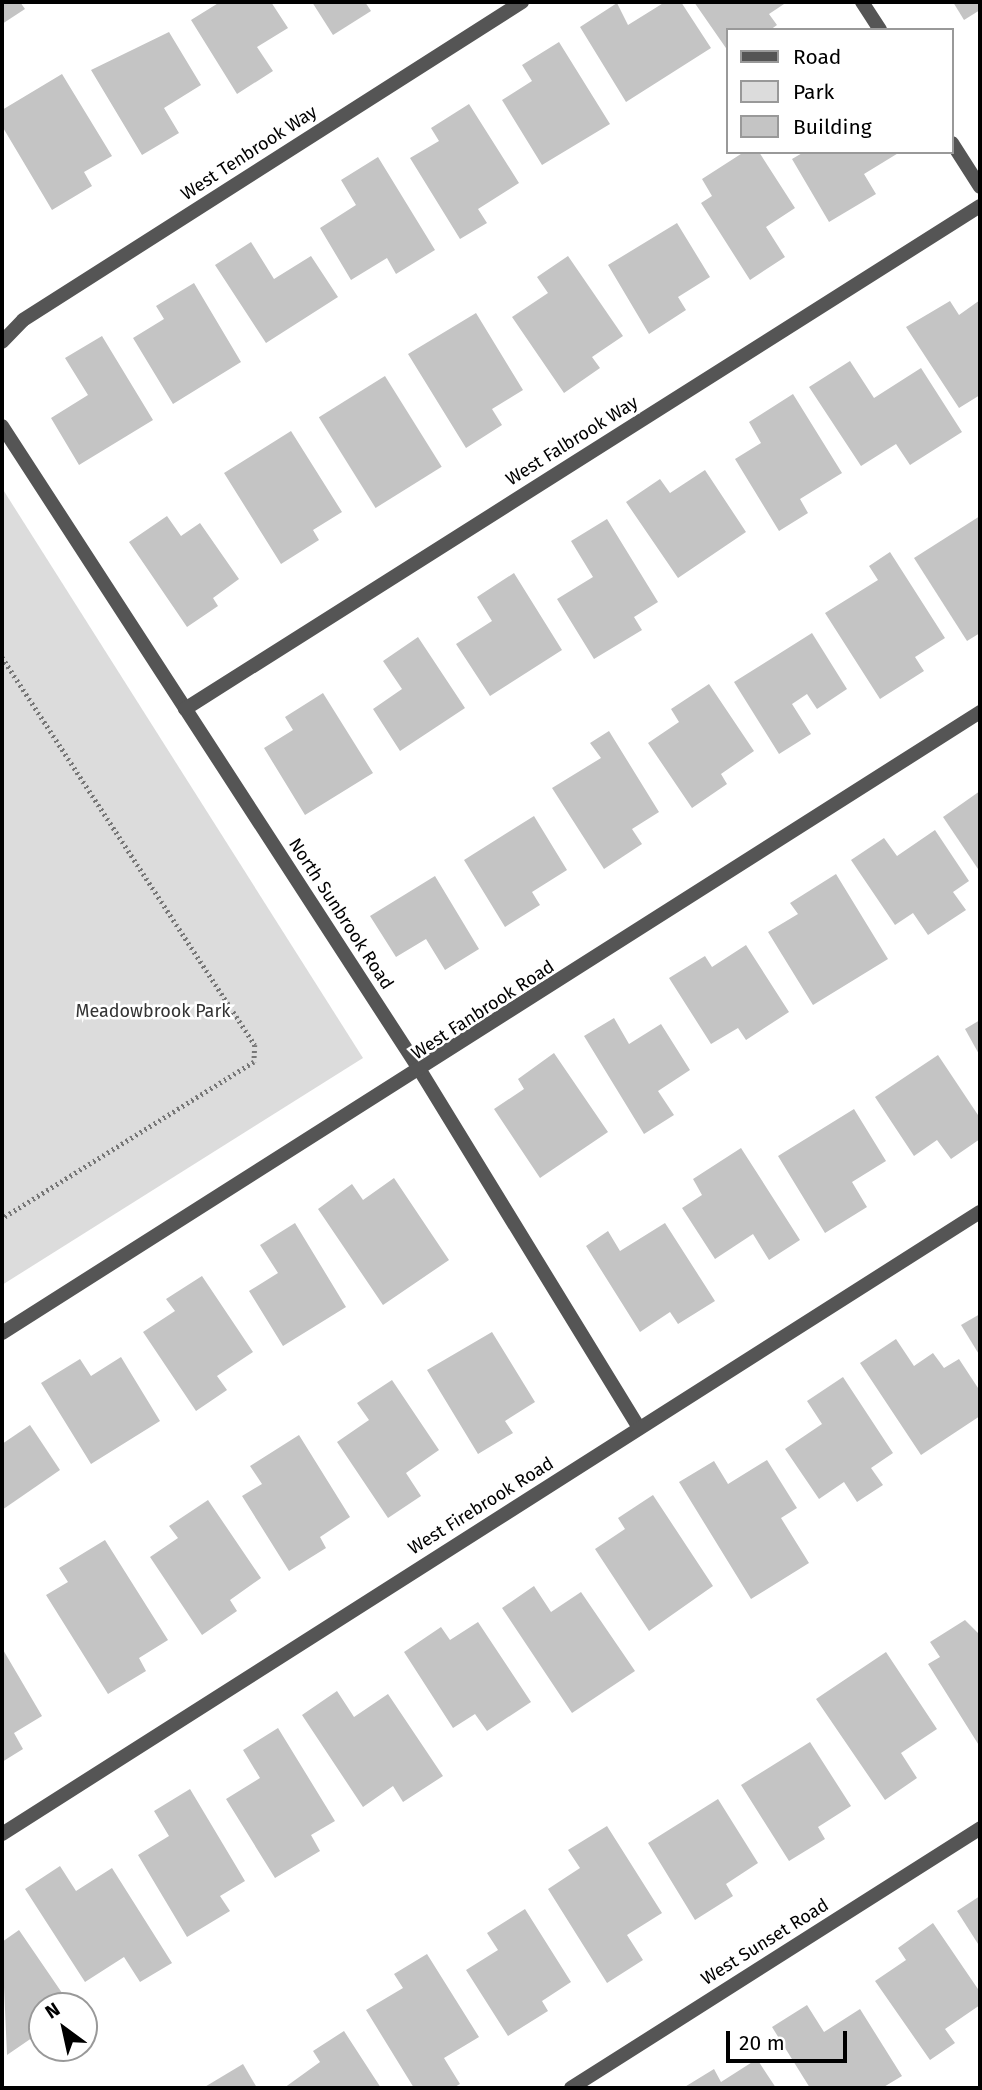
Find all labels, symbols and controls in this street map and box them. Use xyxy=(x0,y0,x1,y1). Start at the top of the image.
legend xyxy=(726,28,954,154)
text: Road xyxy=(793,44,841,70)
text: Park xyxy=(793,79,834,105)
street label: West Tenbrook Way xyxy=(177,101,321,205)
text: Building xyxy=(793,114,872,140)
street label: West Falbrook Way xyxy=(502,392,642,490)
street label: North Sunbrook Road xyxy=(284,834,398,994)
street label: West Fanbrook Road xyxy=(408,956,558,1064)
park label: Meadowbrook Park xyxy=(75,1000,231,1022)
street label: West Firebrook Road xyxy=(404,1453,558,1559)
street label: West Sunset Road xyxy=(697,1894,833,1990)
north arrow xyxy=(28,1992,98,2062)
text: N xyxy=(41,1998,64,2024)
scale bar xyxy=(730,2016,851,2060)
text: 20 m xyxy=(739,2030,785,2056)

